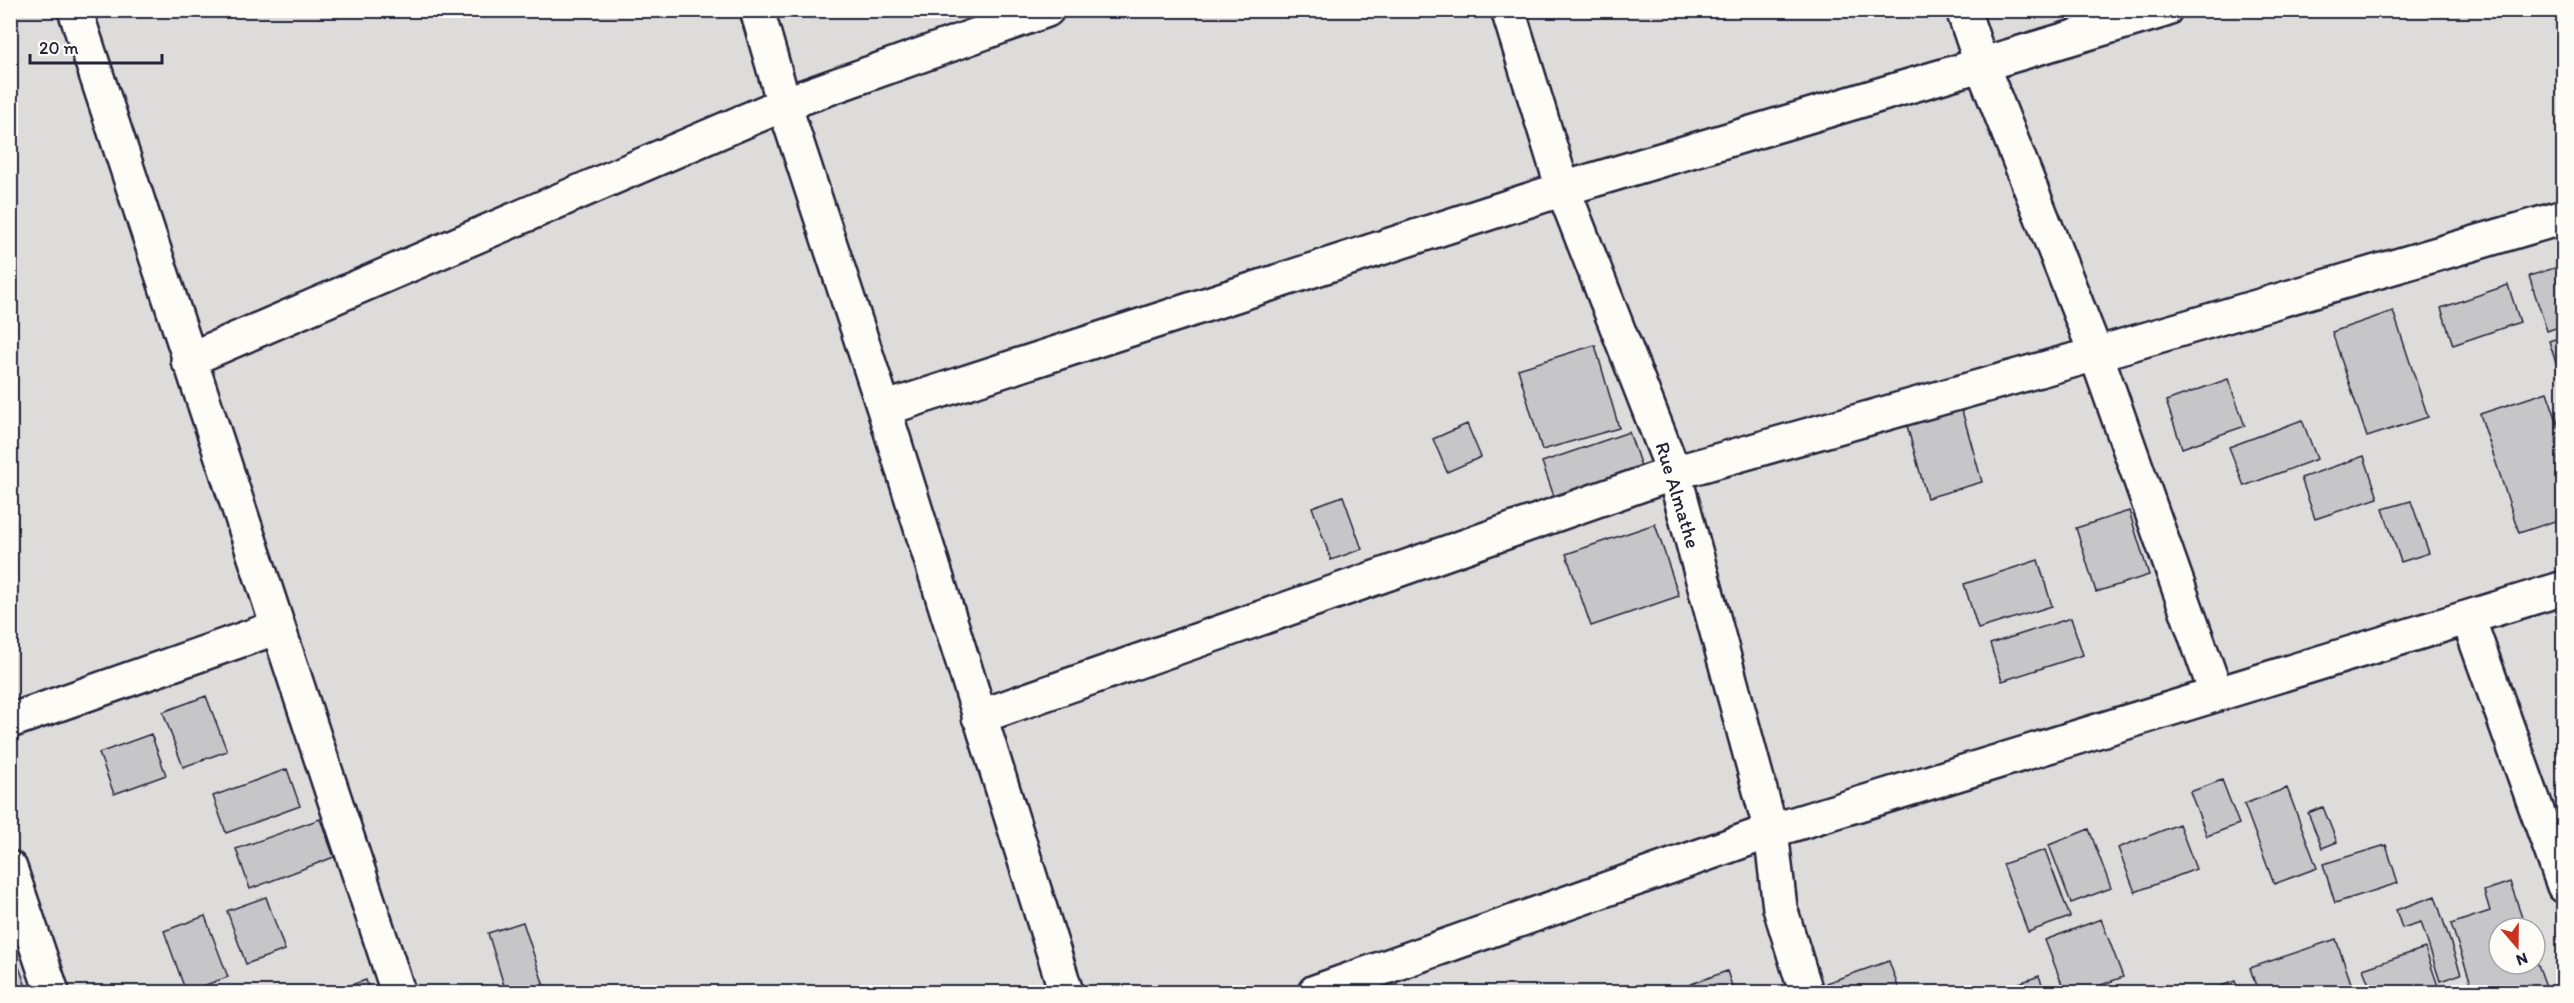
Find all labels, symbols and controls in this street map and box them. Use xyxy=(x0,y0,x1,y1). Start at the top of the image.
scale bar xyxy=(30,27,162,65)
text: 20 m xyxy=(39,37,79,59)
street label: Rue Almathe xyxy=(1650,439,1706,551)
north arrow xyxy=(2487,916,2547,976)
text: N xyxy=(2514,949,2530,970)

